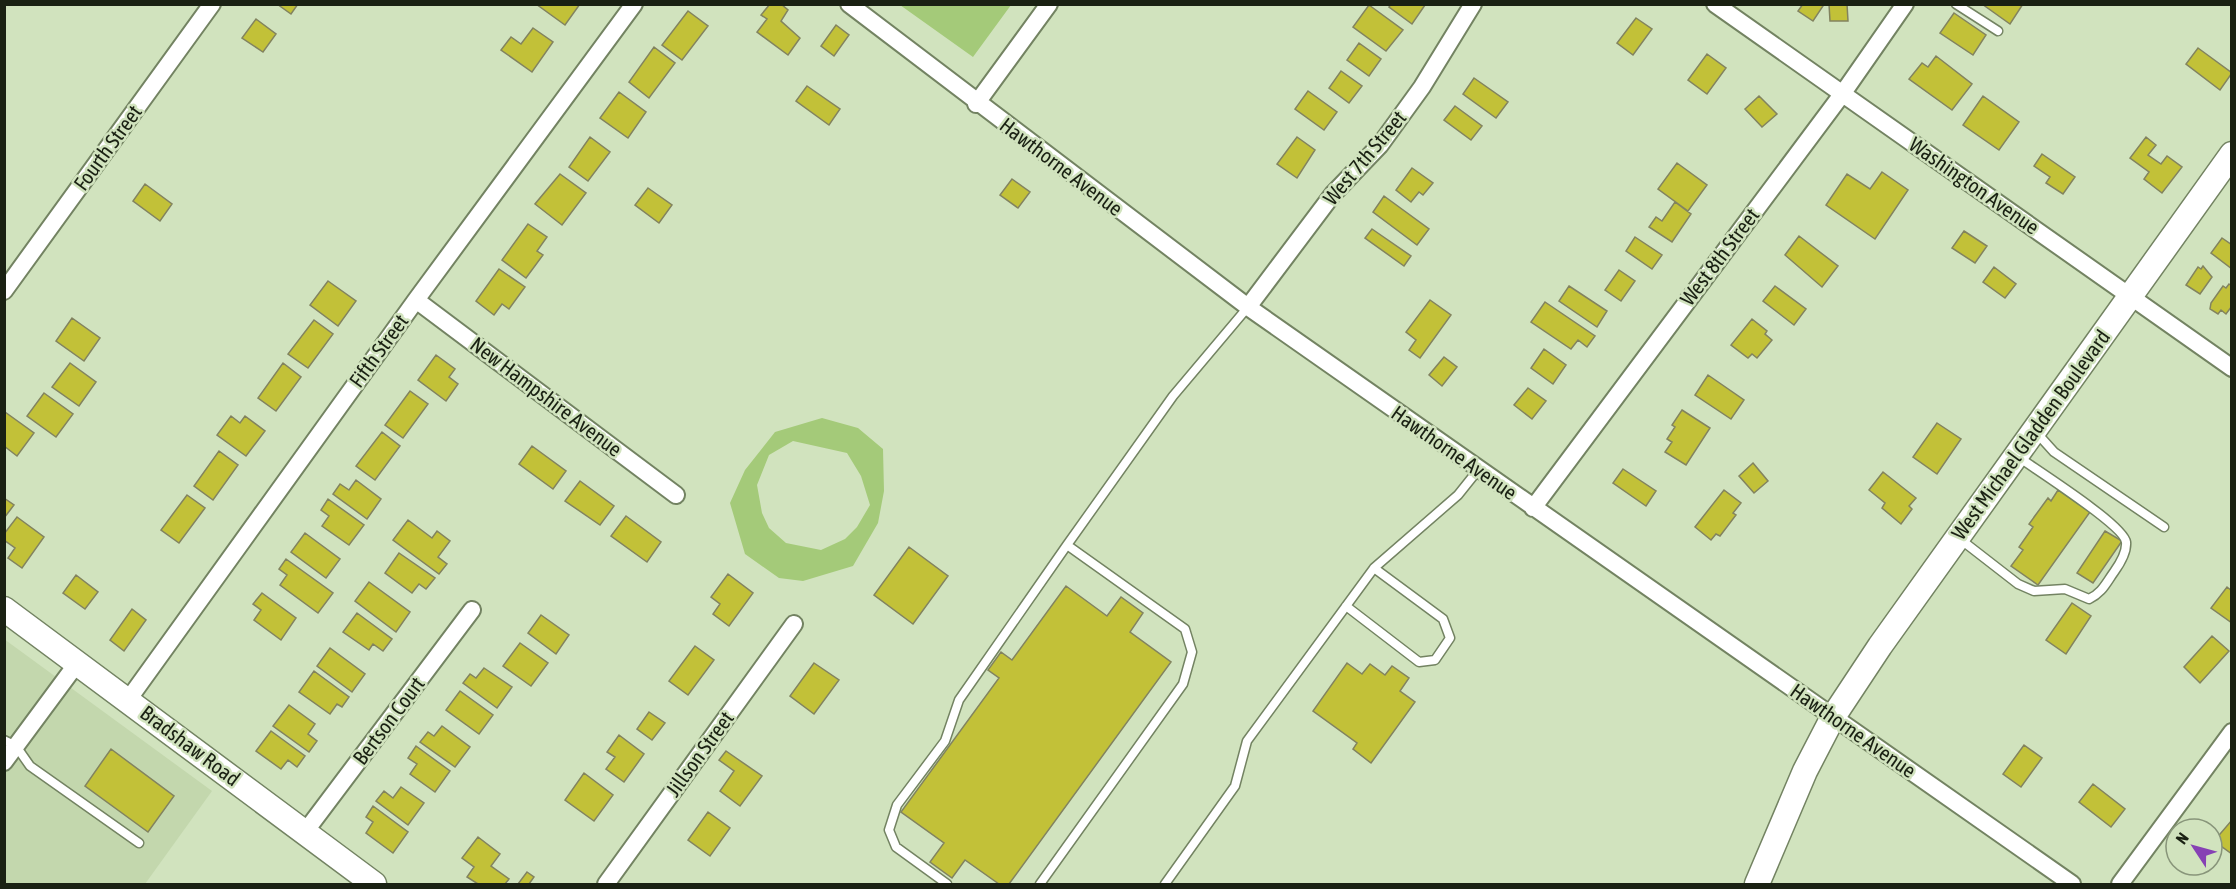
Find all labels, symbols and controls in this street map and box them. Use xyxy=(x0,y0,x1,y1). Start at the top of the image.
street label: Fourth Street xyxy=(68,100,146,195)
street label: West 7th Street xyxy=(1318,105,1411,209)
street label: Hawthorne Avenue xyxy=(995,112,1128,220)
street label: Washington Avenue xyxy=(1905,131,2044,239)
street label: West 8th Street xyxy=(1675,203,1764,310)
street label: Fifth Street xyxy=(344,309,413,392)
street label: West Michael Gladden Boulevard xyxy=(1946,325,2114,544)
street label: New Hampshire Avenue xyxy=(466,331,627,461)
street label: Hawthorne Avenue xyxy=(1387,400,1522,504)
street label: Bertson Court xyxy=(348,672,429,769)
street label: Hawthorne Avenue xyxy=(1786,678,1921,782)
street label: Bradshaw Road xyxy=(136,700,245,790)
street label: Jillson Street xyxy=(660,706,738,801)
north arrow xyxy=(2164,817,2224,877)
text: N xyxy=(2172,829,2192,847)

